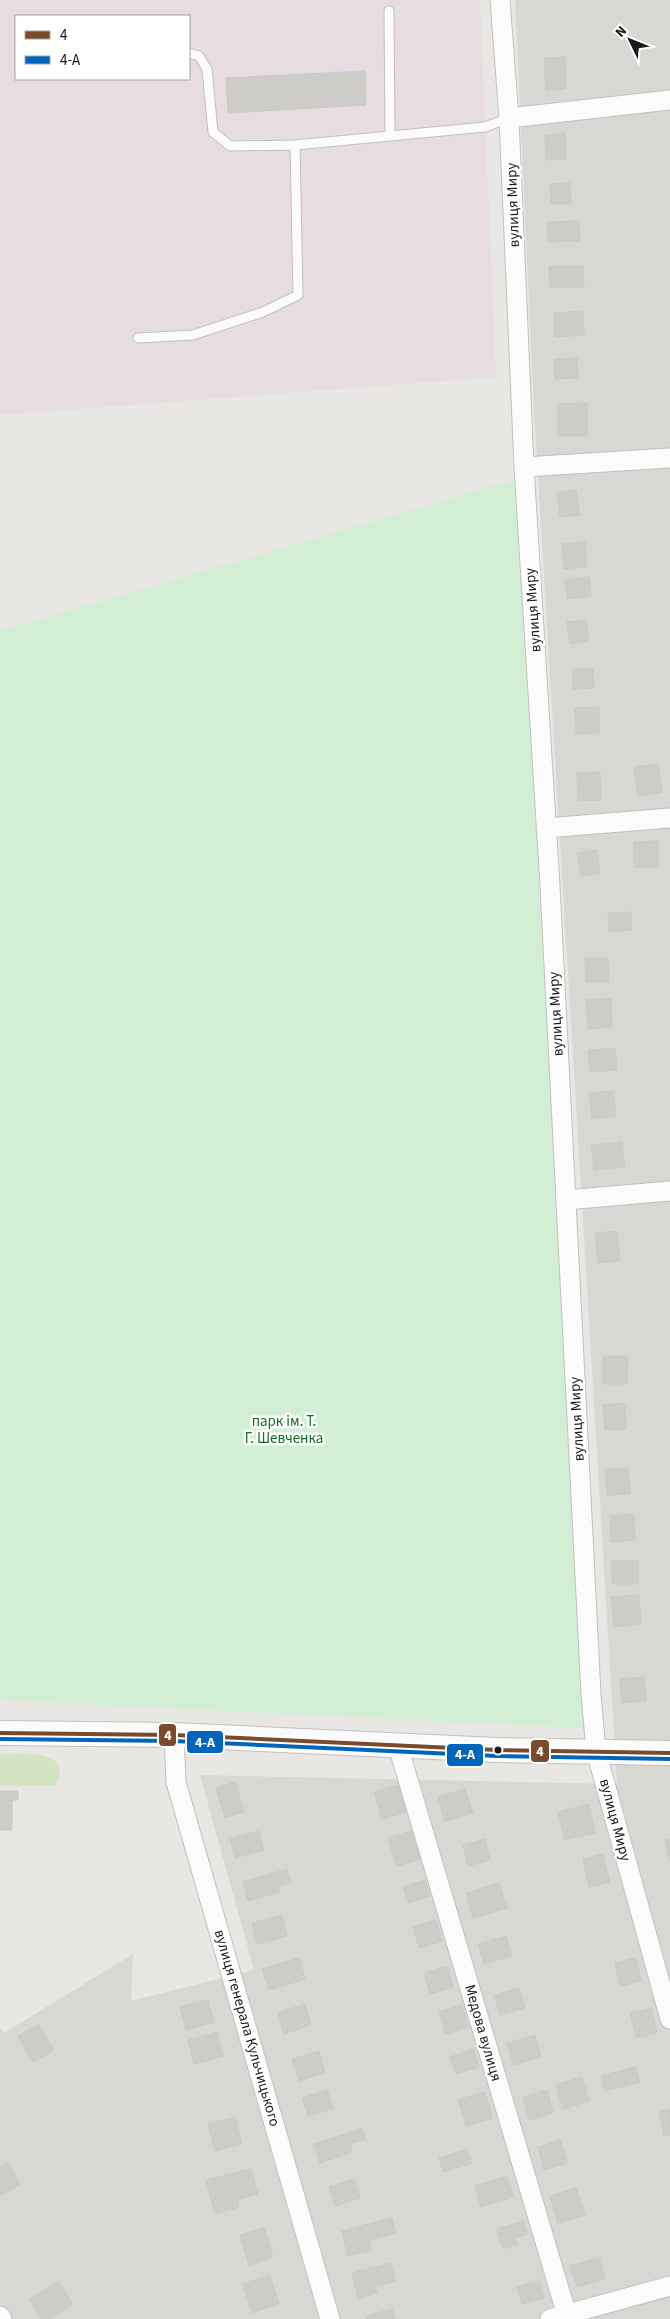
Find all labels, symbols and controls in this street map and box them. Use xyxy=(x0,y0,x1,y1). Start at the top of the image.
legend xyxy=(15,15,190,80)
north arrow xyxy=(605,15,655,65)
text: N xyxy=(611,22,632,42)
text: 4 xyxy=(60,25,68,46)
text: 4-А xyxy=(60,50,81,71)
street label: вулиця Миру xyxy=(501,162,525,248)
street label: вулиця Миру xyxy=(520,567,546,653)
street label: вулиця Миру xyxy=(543,971,569,1057)
street label: вулиця Миру xyxy=(564,1376,590,1462)
park label: парк ім. Т. Г. Шевченка xyxy=(245,1411,323,1449)
line badge: 4 xyxy=(158,1723,177,1747)
text: 4 xyxy=(164,1726,172,1746)
line badge: 4-А xyxy=(186,1730,224,1754)
text: 4-А xyxy=(195,1733,216,1753)
line badge: 4 xyxy=(530,1739,550,1763)
text: 4 xyxy=(536,1742,544,1762)
line badge: 4-А xyxy=(446,1743,484,1767)
text: 4-А xyxy=(455,1745,476,1765)
unlabelled marker xyxy=(493,1745,503,1755)
street label: вулиця Миру xyxy=(594,1776,636,1864)
street label: вулиця генерала Кульчицького xyxy=(209,1927,285,2129)
street label: Медова вулиця xyxy=(459,1982,507,2084)

